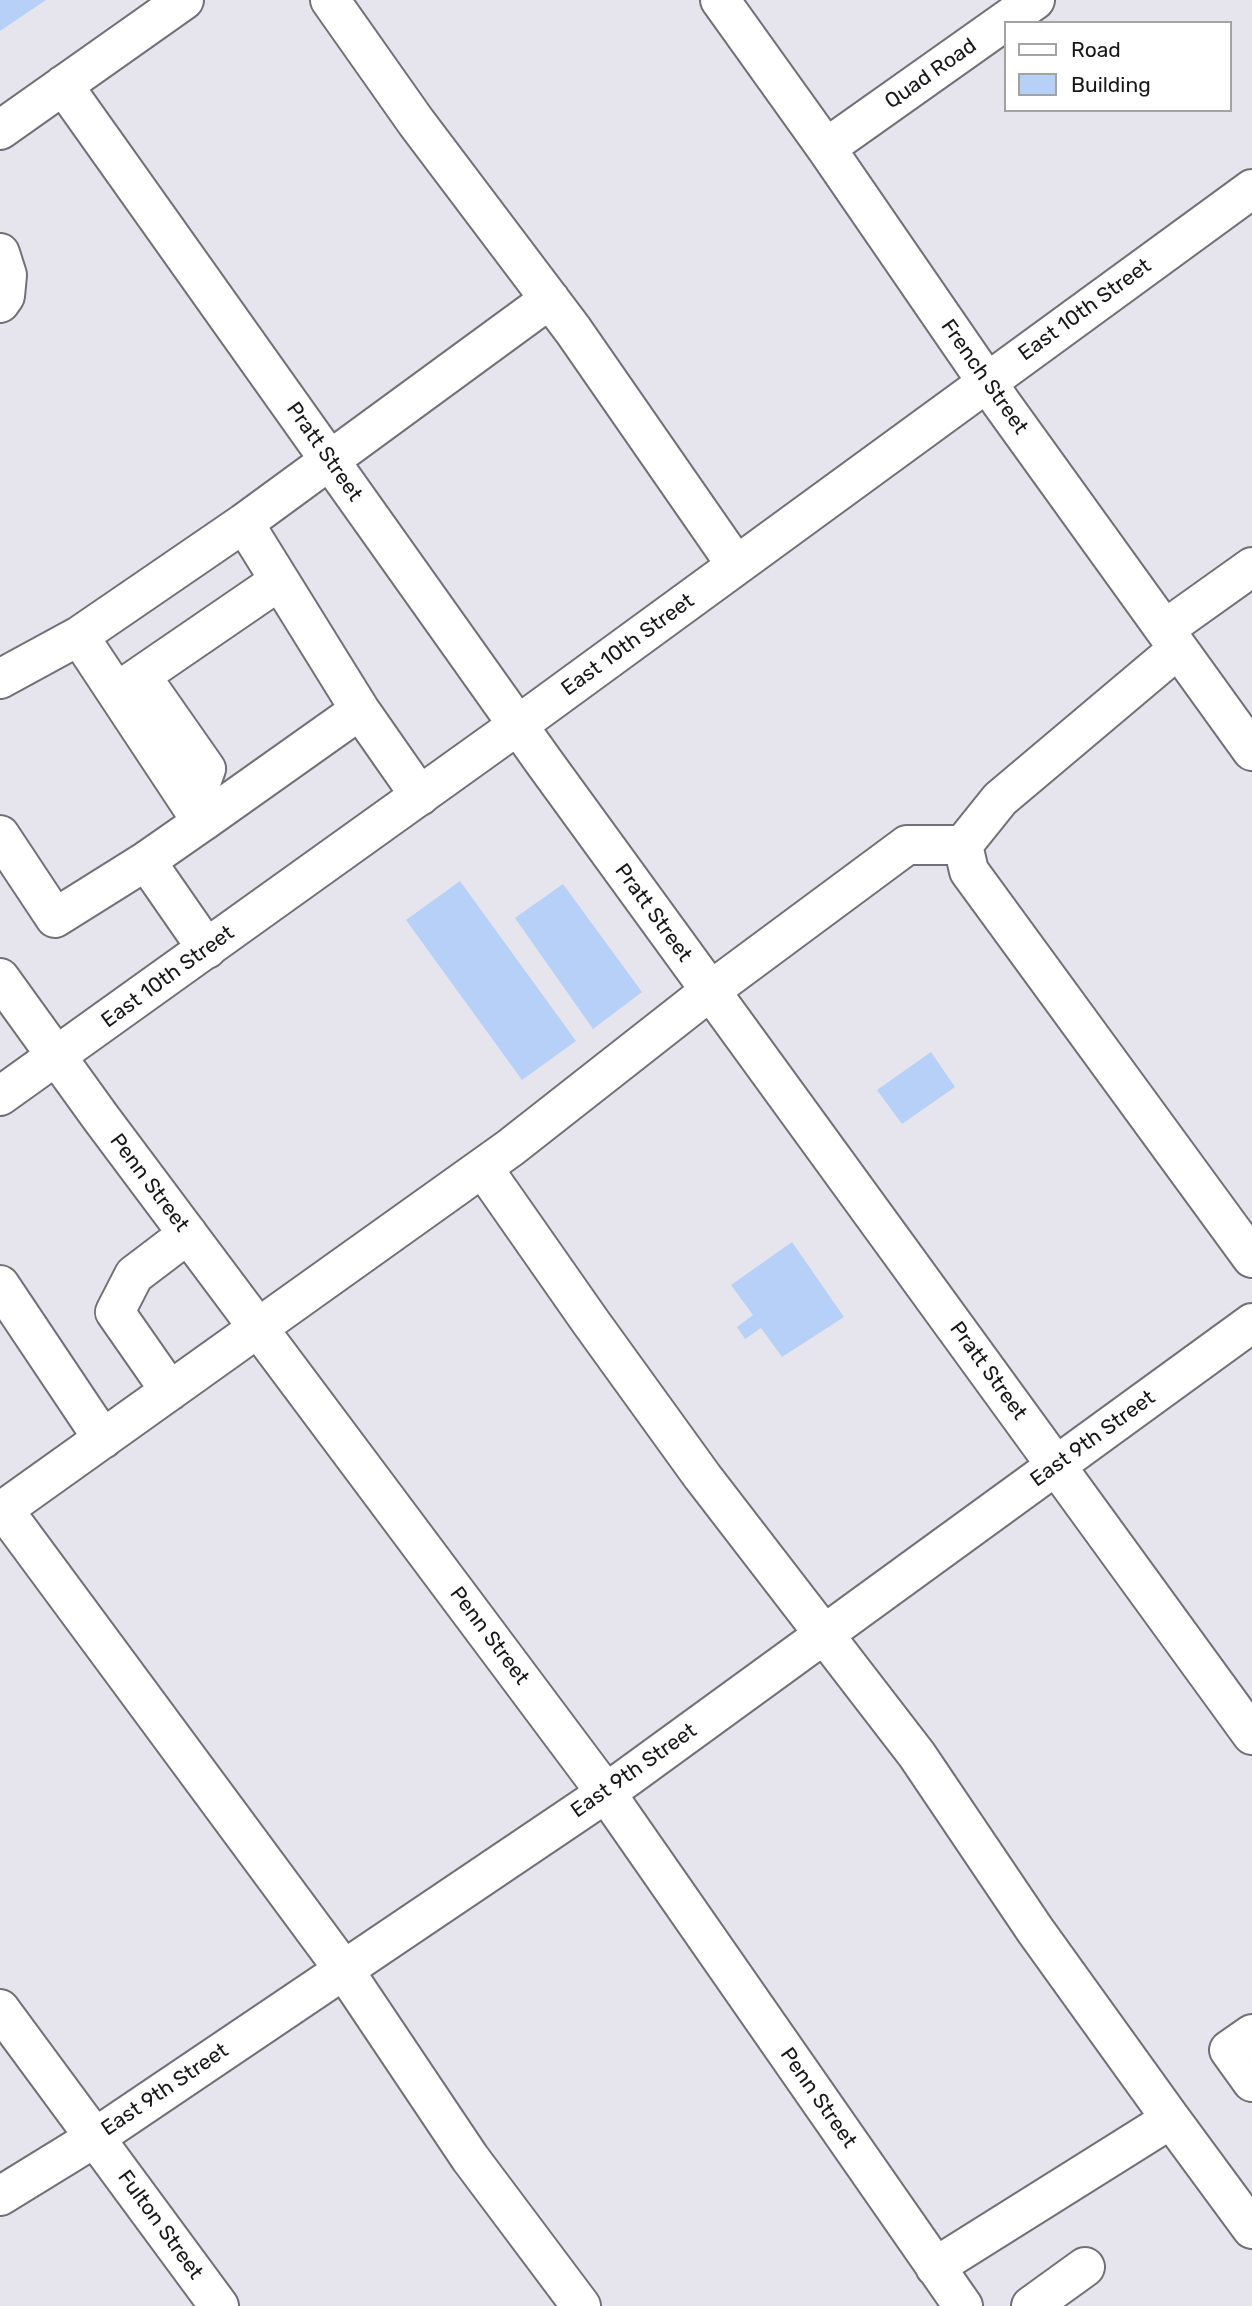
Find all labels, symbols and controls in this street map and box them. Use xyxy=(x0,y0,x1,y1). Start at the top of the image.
legend xyxy=(1004,21,1231,112)
street label: Quad Road xyxy=(880,33,982,115)
text: Road xyxy=(1071,37,1121,62)
text: Building xyxy=(1071,72,1151,97)
street label: East 10th Street xyxy=(1014,254,1156,366)
street label: French Street xyxy=(935,315,1033,439)
street label: Pratt Street xyxy=(281,398,367,506)
street label: East 10th Street xyxy=(557,589,699,701)
street label: Pratt Street xyxy=(609,859,697,967)
street label: East 10th Street xyxy=(97,921,239,1033)
street label: Penn Street xyxy=(104,1129,194,1237)
street label: Pratt Street xyxy=(944,1317,1032,1425)
street label: East 9th Street xyxy=(1026,1385,1160,1493)
street label: Penn Street xyxy=(444,1582,534,1690)
street label: East 9th Street xyxy=(566,1718,702,1824)
street label: East 9th Street xyxy=(97,2038,233,2142)
street label: Penn Street xyxy=(774,2043,862,2153)
street label: Fulton Street xyxy=(112,2166,208,2284)

